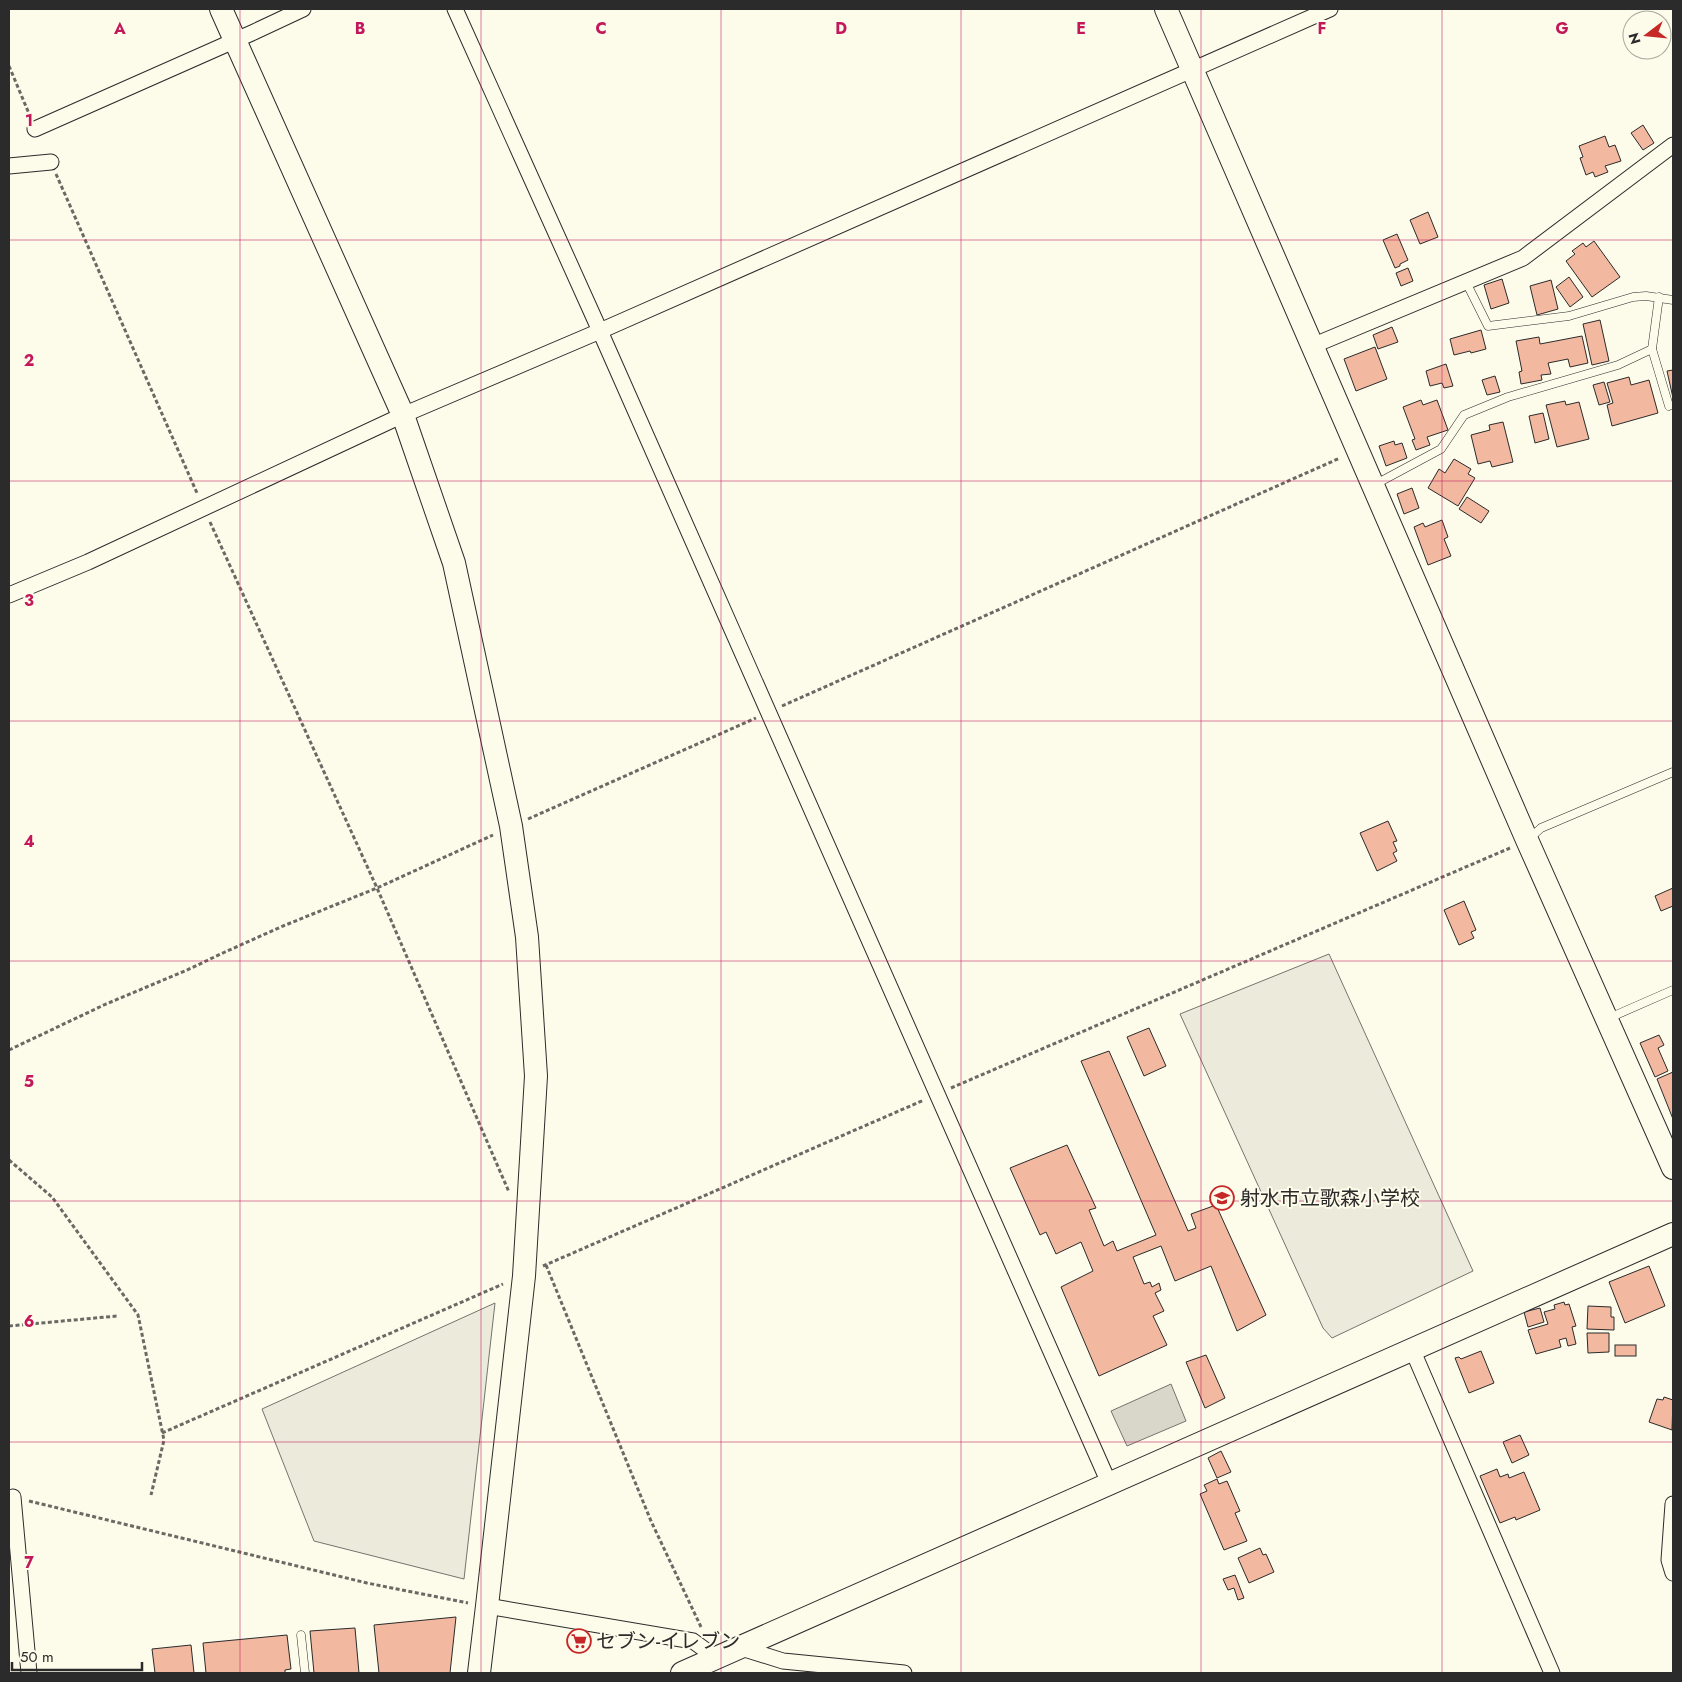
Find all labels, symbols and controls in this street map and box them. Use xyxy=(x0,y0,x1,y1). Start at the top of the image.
north arrow xyxy=(1622,10,1672,60)
text: A xyxy=(113,17,126,40)
text: B xyxy=(355,17,365,40)
text: C xyxy=(595,17,607,40)
text: D xyxy=(835,17,847,40)
text: E xyxy=(1076,17,1086,40)
text: F xyxy=(1318,17,1326,40)
text: G xyxy=(1555,17,1569,40)
text: N xyxy=(1623,30,1646,47)
text: 1 xyxy=(25,109,33,132)
text: 2 xyxy=(24,349,34,372)
text: 3 xyxy=(24,589,34,612)
text: 4 xyxy=(23,830,35,853)
text: 5 xyxy=(24,1070,34,1093)
place label: 射水市立歌森小学校 xyxy=(1240,1184,1420,1213)
school or university icon: 射水市立歌森小学校 xyxy=(1209,1185,1235,1211)
text: 6 xyxy=(24,1310,34,1333)
text: 7 xyxy=(24,1551,34,1574)
place label: セブン-イレブン xyxy=(596,1627,740,1656)
supermarket icon: セブン-イレブン xyxy=(566,1628,592,1654)
scale bar xyxy=(12,1640,142,1672)
text: 50 m xyxy=(20,1646,54,1668)

